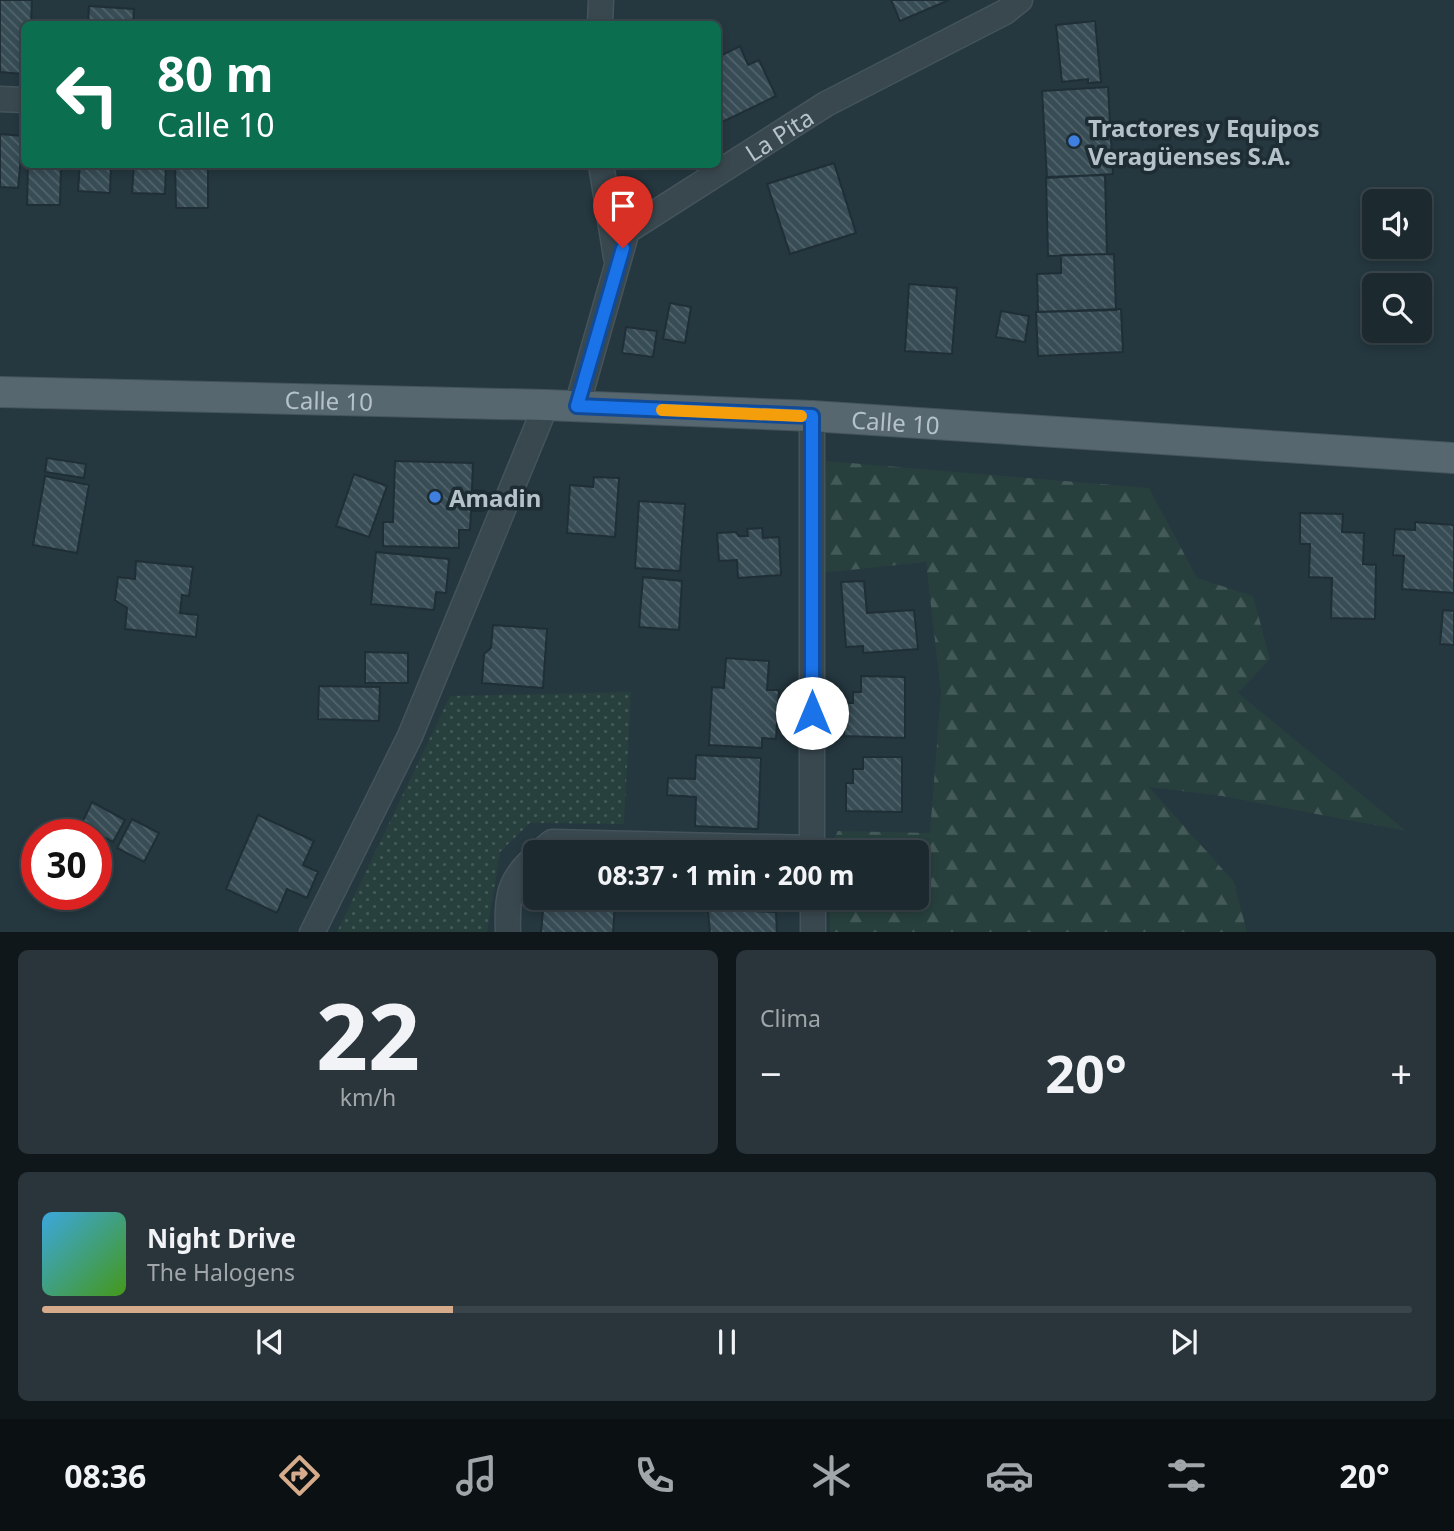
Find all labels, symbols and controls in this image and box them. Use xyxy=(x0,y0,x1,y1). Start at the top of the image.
text: 80 m xyxy=(157,40,274,106)
icon: left xyxy=(42,49,133,140)
street label: La Pita xyxy=(738,100,819,168)
text: Calle 10 xyxy=(157,103,275,146)
place label: Tractores y Equipos Veragüenses S.A. xyxy=(1088,111,1319,172)
marker: Tractores y Equipos Veragüenses S.A. xyxy=(1066,133,1082,149)
pin xyxy=(593,176,653,248)
icon: arrive xyxy=(604,187,642,225)
map controls xyxy=(1362,189,1432,343)
button: sound xyxy=(1362,189,1432,259)
button: search xyxy=(1362,273,1432,343)
street label: Calle 10 xyxy=(284,382,373,417)
street label: Calle 10 xyxy=(850,402,941,441)
place label: Amadin xyxy=(449,481,541,514)
marker: Amadin xyxy=(427,489,443,505)
position arrow xyxy=(775,676,849,750)
speed limit sign: 30 xyxy=(21,819,112,910)
text: 08:37 · 1 min · 200 m xyxy=(598,857,854,893)
text: 22 xyxy=(316,973,420,1097)
text: Clima xyxy=(760,1002,821,1034)
text: 20° xyxy=(1045,1037,1127,1108)
text: − xyxy=(760,1047,782,1099)
text: + xyxy=(1390,1047,1412,1099)
text: km/h xyxy=(340,1081,396,1113)
text: Night Drive xyxy=(147,1220,296,1256)
text: The Halogens xyxy=(147,1256,295,1288)
icon: previous xyxy=(251,1323,289,1361)
icon: pause xyxy=(708,1323,746,1361)
icon: next xyxy=(1165,1323,1203,1361)
icon: directions xyxy=(275,1451,324,1500)
icon: music xyxy=(452,1451,501,1500)
icon: phone xyxy=(630,1451,679,1500)
icon: climate xyxy=(807,1451,856,1500)
icon: car xyxy=(985,1451,1034,1500)
icon: filters xyxy=(1162,1451,1211,1500)
text: 08:36 xyxy=(64,1454,146,1497)
text: 20° xyxy=(1340,1454,1390,1497)

